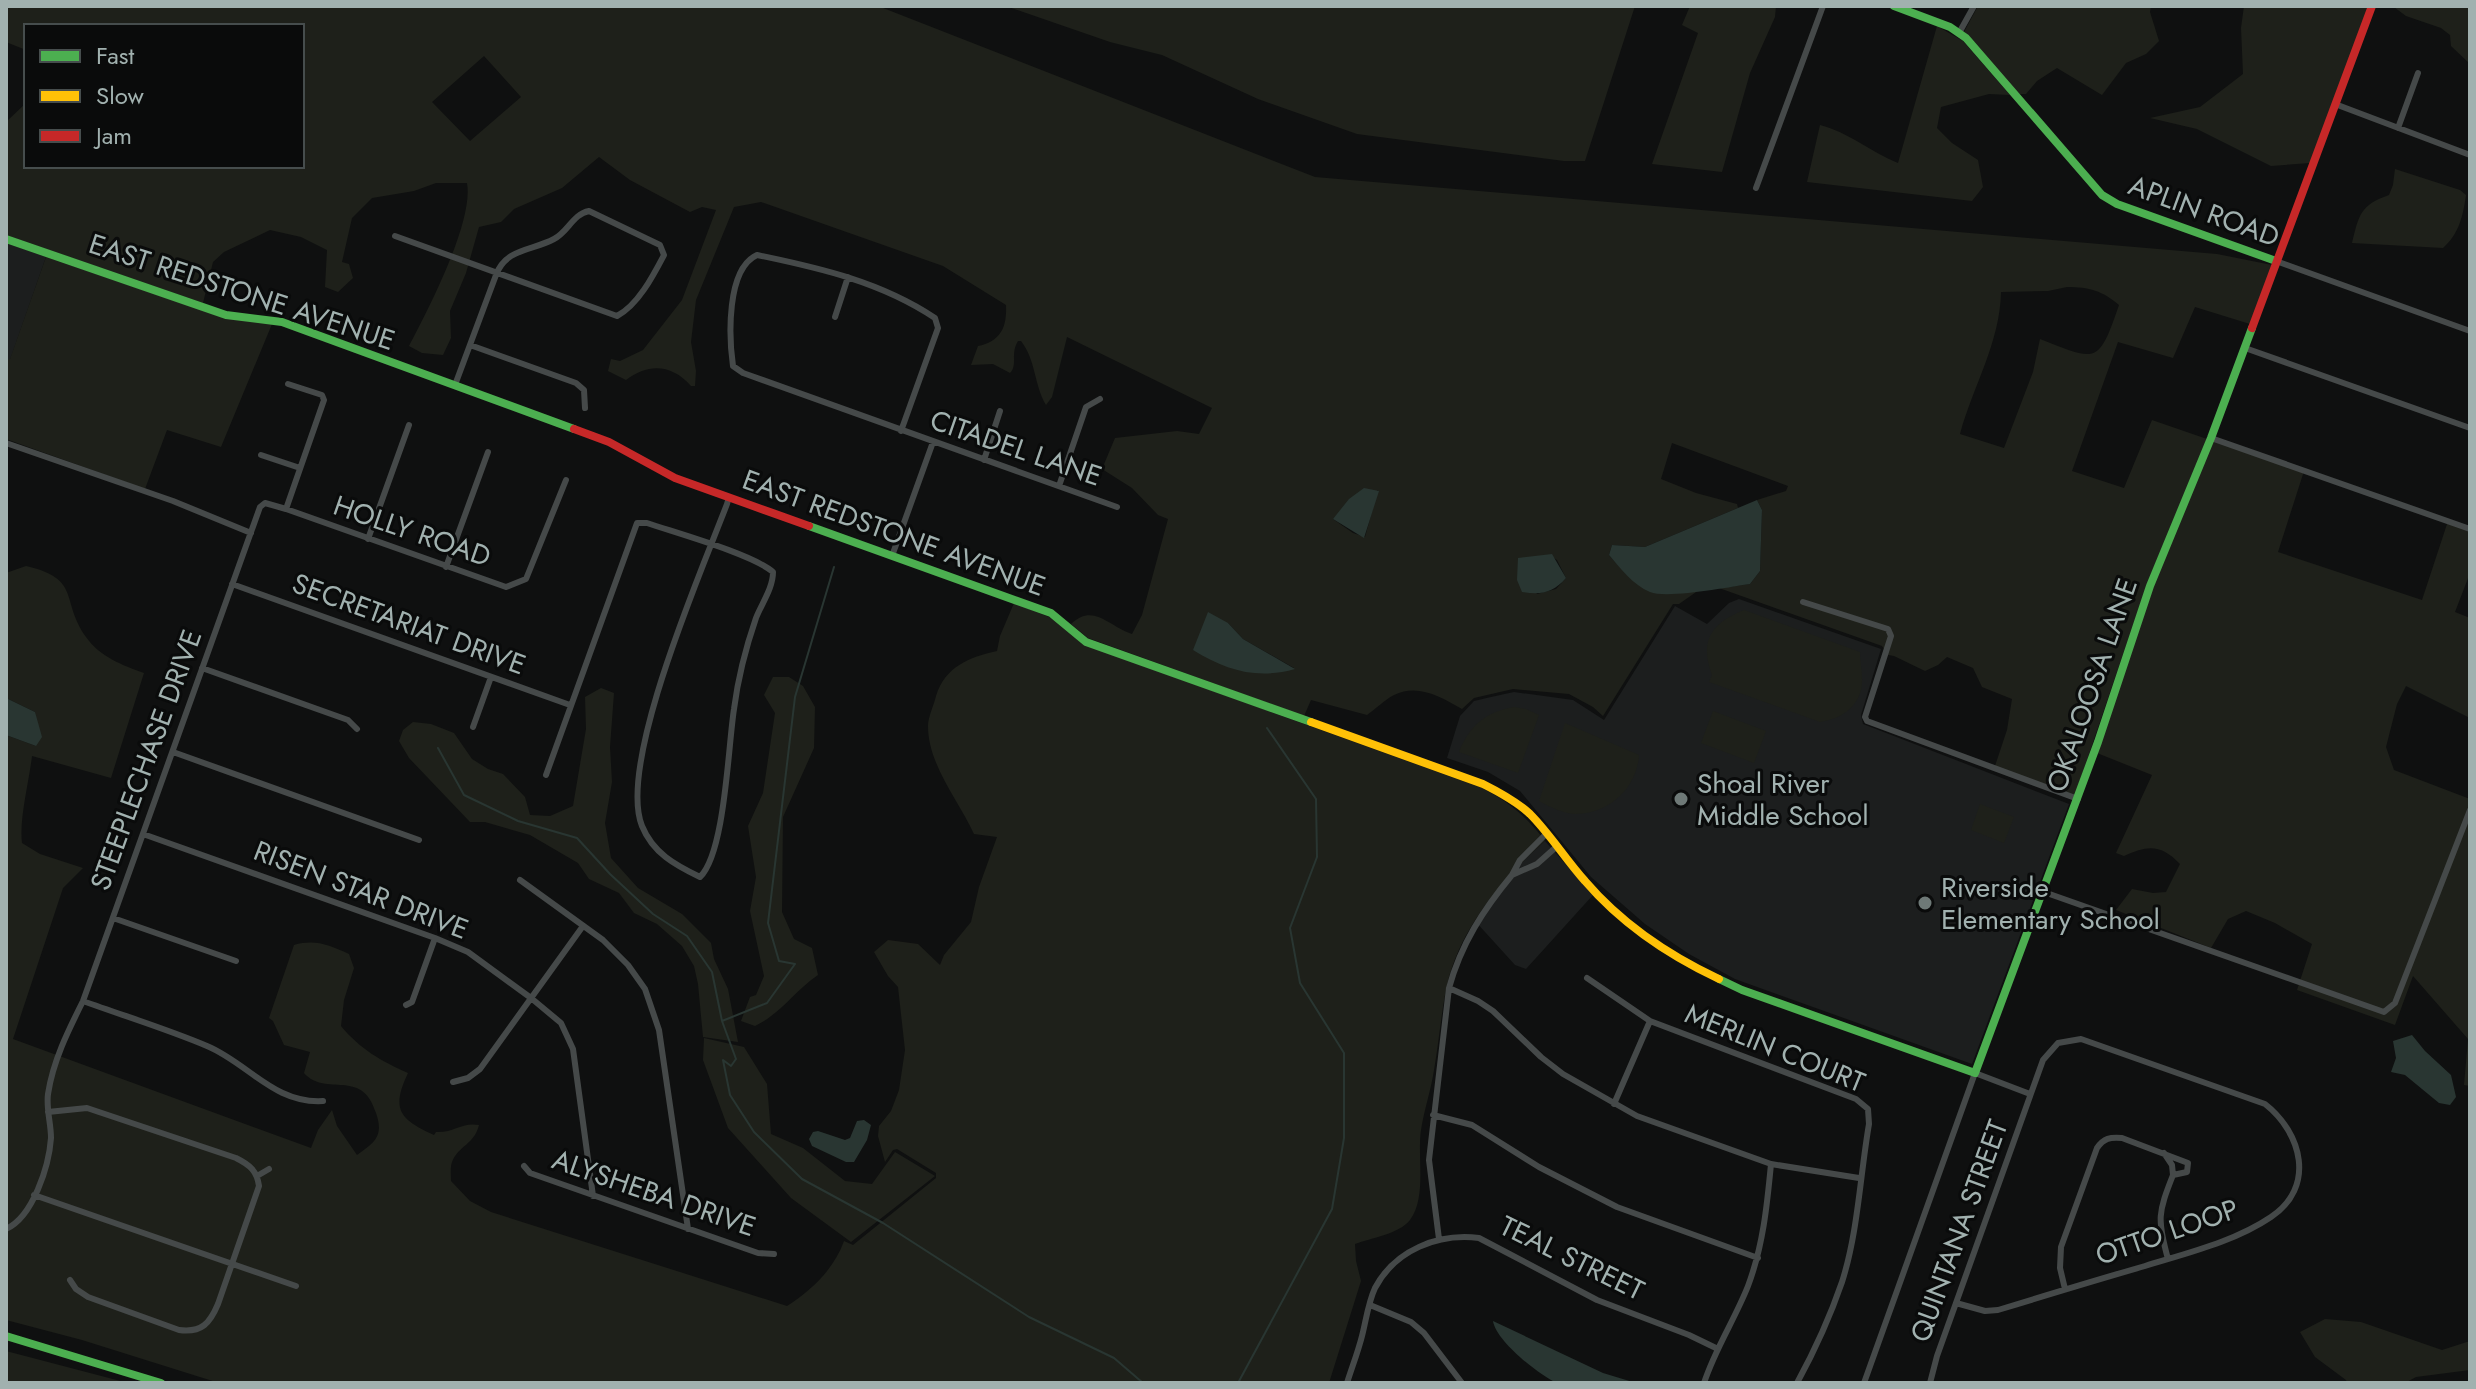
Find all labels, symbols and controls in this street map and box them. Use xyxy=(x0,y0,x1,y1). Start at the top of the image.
legend xyxy=(24,24,304,168)
text: Fast xyxy=(96,38,134,73)
text: Slow xyxy=(96,78,144,113)
text: Jam xyxy=(93,118,132,153)
street label: APLIN ROAD xyxy=(2123,165,2285,257)
street label: EAST REDSTONE AVENUE xyxy=(84,223,400,361)
street label: CITADEL LANE xyxy=(925,399,1107,497)
street label: EAST REDSTONE AVENUE xyxy=(737,459,1051,607)
street label: HOLLY ROAD xyxy=(328,485,496,577)
street label: SECRETARIAT DRIVE xyxy=(287,563,531,685)
street label: OKALOOSA LANE xyxy=(2036,573,2148,797)
street label: STEEPLECHASE DRIVE xyxy=(80,624,212,896)
place label: Shoal River Middle School xyxy=(1697,763,1869,836)
marker: Shoal River Middle School xyxy=(1672,790,1690,808)
street label: RISEN STAR DRIVE xyxy=(248,830,474,950)
place label: Riverside Elementary School xyxy=(1941,867,2160,940)
marker: Riverside Elementary School xyxy=(1916,894,1934,912)
street label: MERLIN COURT xyxy=(1679,993,1871,1103)
street label: QUINTANA STREET xyxy=(1900,1114,2018,1348)
street label: ALYSHEBA DRIVE xyxy=(547,1139,761,1247)
street label: OTTO LOOP xyxy=(2090,1188,2244,1276)
street label: TEAL STREET xyxy=(1493,1205,1651,1311)

